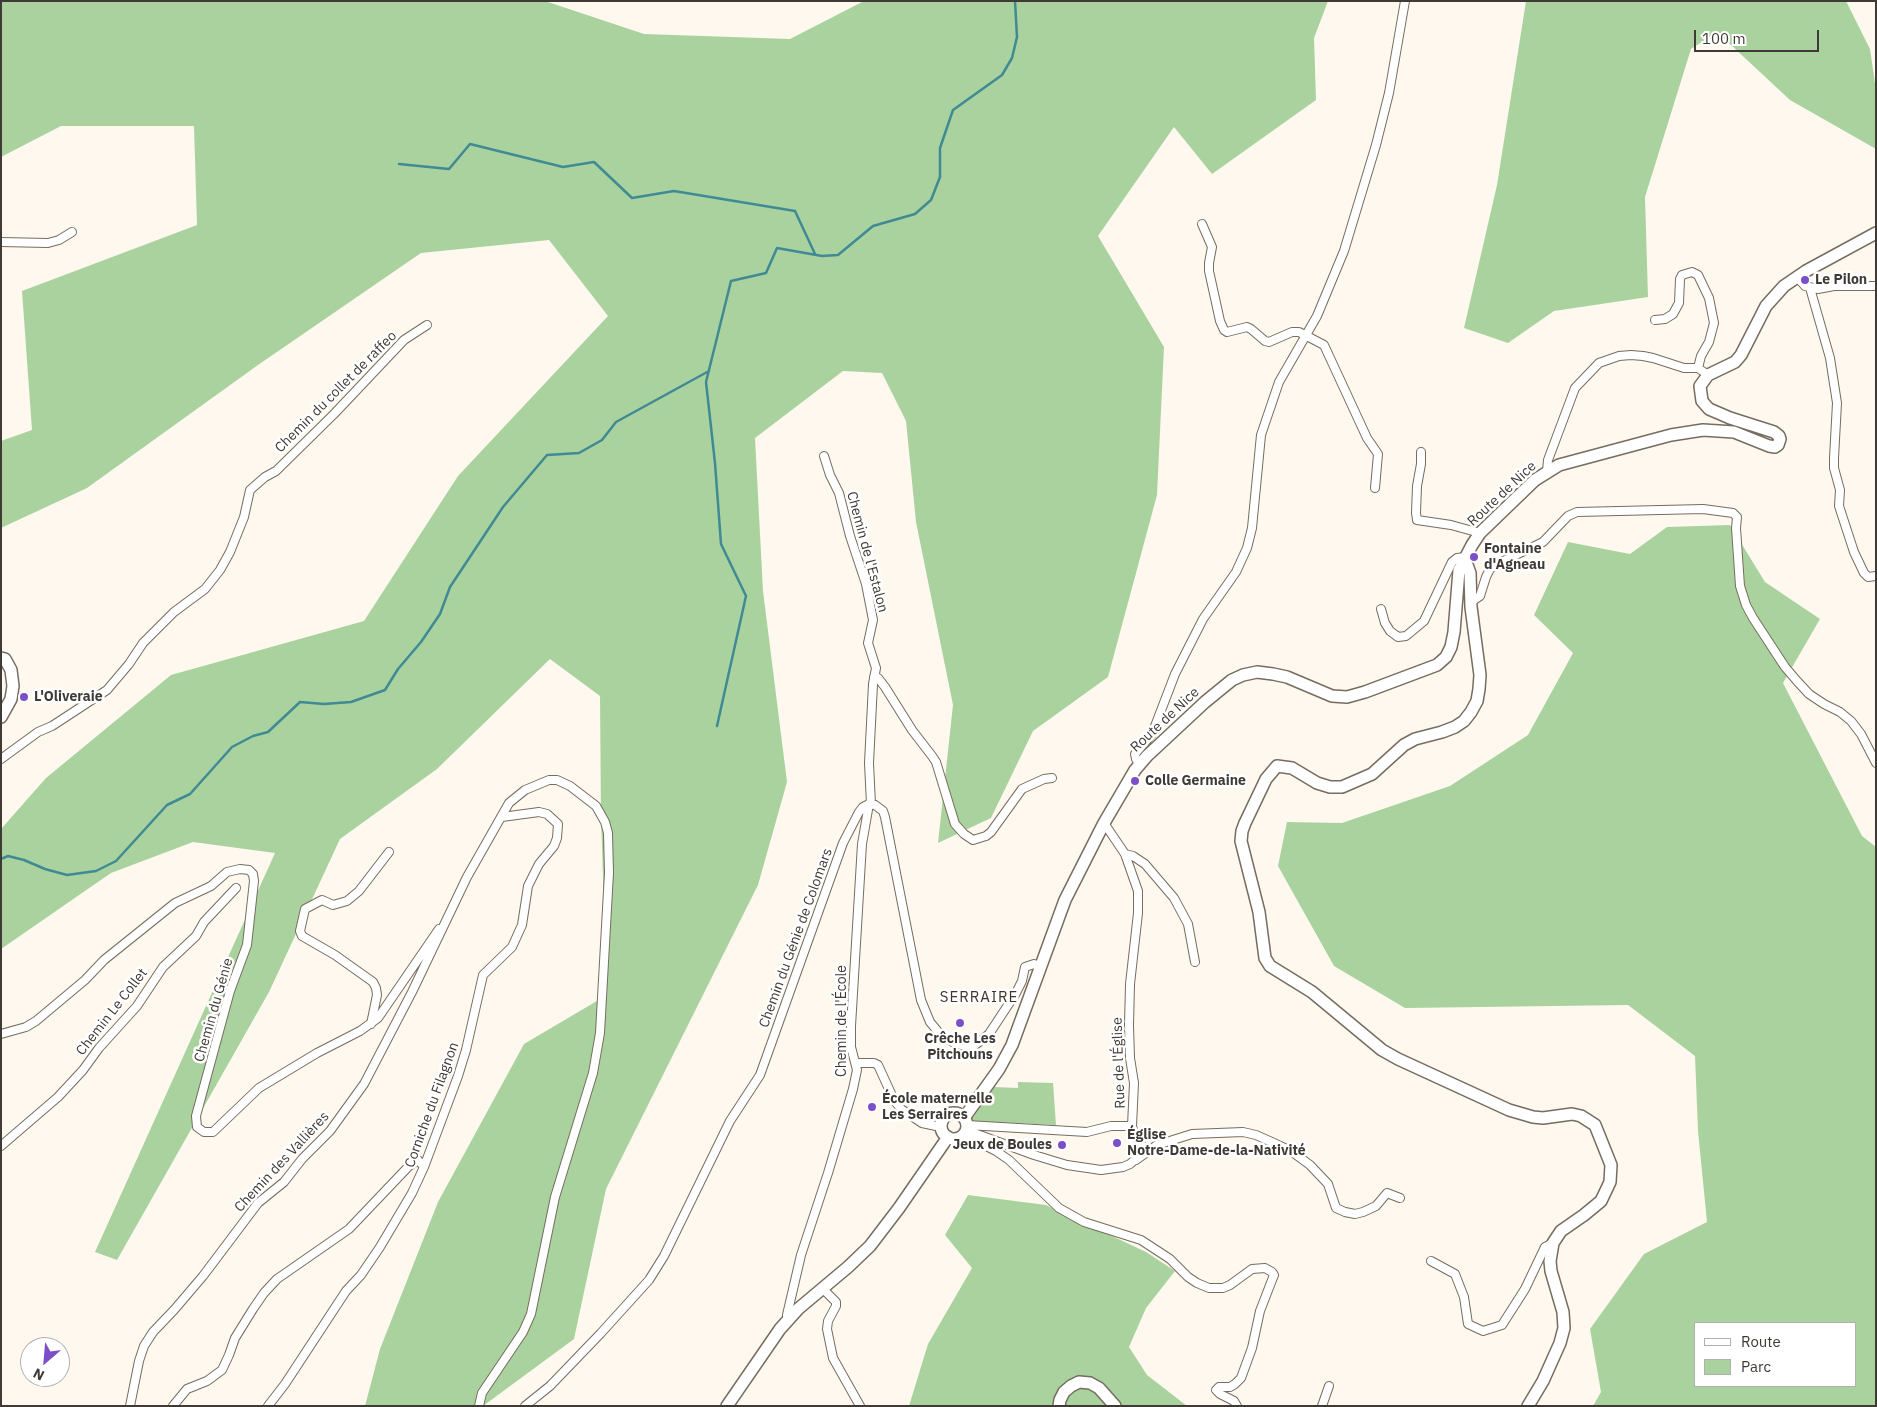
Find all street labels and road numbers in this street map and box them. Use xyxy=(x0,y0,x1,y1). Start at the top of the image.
street label: Chemin du collet de raffeo xyxy=(272,328,400,456)
street label: Route de Nice xyxy=(1464,458,1540,530)
street label: Chemin de l'Estalon xyxy=(843,490,891,614)
street label: Route de Nice xyxy=(1127,684,1203,756)
street label: Chemin du Génie de Colomars xyxy=(756,846,836,1030)
street label: Chemin du Génie xyxy=(191,956,237,1064)
street label: Chemin Le Collet xyxy=(73,965,151,1059)
street label: Chemin de l'École xyxy=(834,965,850,1077)
street label: Rue de l'Église xyxy=(1109,1017,1129,1109)
street label: Corniche du Filagnon xyxy=(401,1040,463,1170)
street label: Chemin des Vallières xyxy=(231,1108,333,1216)

